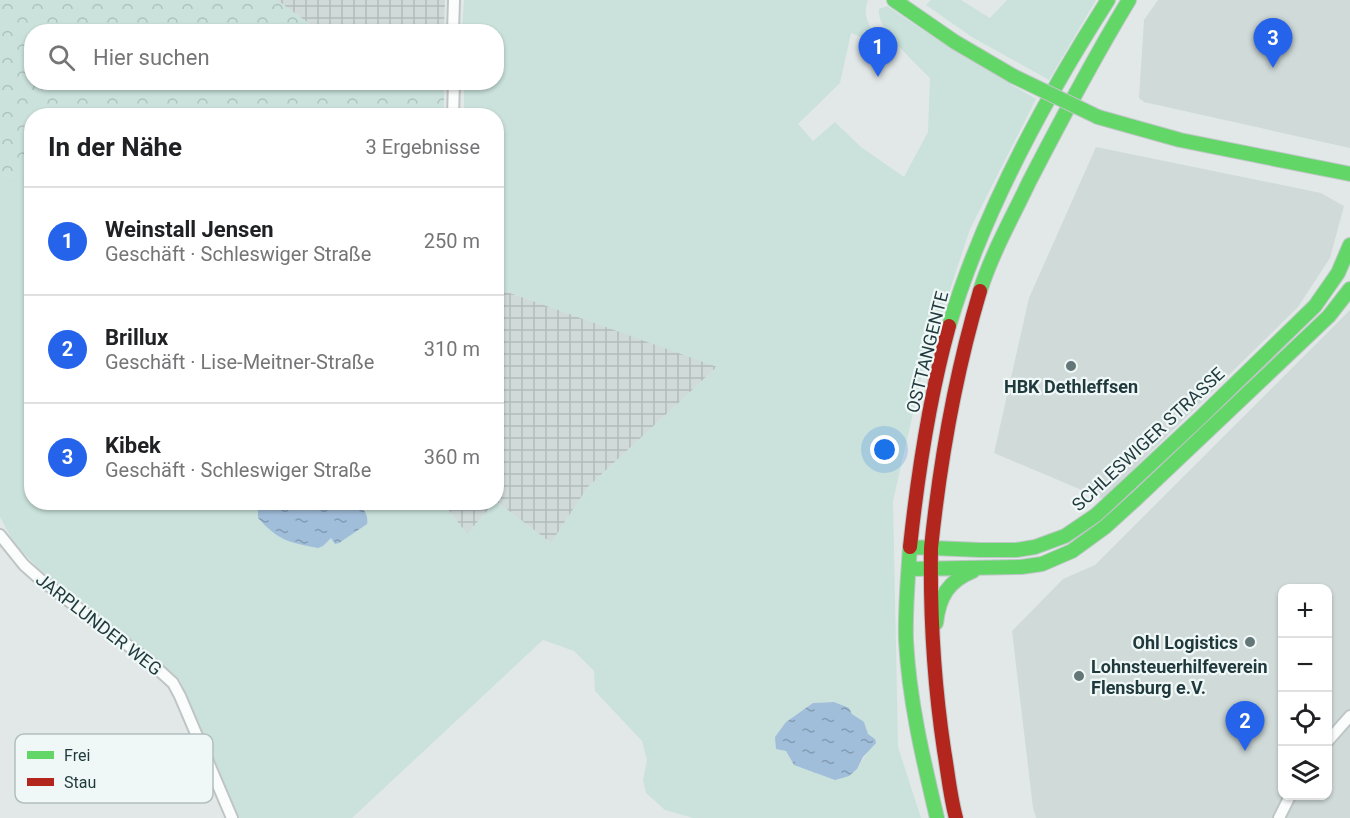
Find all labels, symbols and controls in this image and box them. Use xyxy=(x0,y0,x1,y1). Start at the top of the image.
pin: 3 xyxy=(1254,19,1292,68)
search box xyxy=(24,24,504,90)
pin: 1 xyxy=(858,28,898,77)
icon: search xyxy=(45,41,78,74)
text: Hier suchen xyxy=(93,45,210,70)
text: In der Nähe xyxy=(48,132,182,162)
text: 3 Ergebnisse xyxy=(366,135,480,159)
text: Weinstall Jensen xyxy=(105,217,274,242)
text: 1 xyxy=(62,229,73,253)
text: 250 m xyxy=(424,229,480,253)
text: Geschäft · Schleswiger Straße xyxy=(105,242,371,266)
street label: OSTTANGENTE xyxy=(902,289,952,415)
text: Brillux xyxy=(105,325,168,350)
text: 2 xyxy=(62,337,73,361)
text: 310 m xyxy=(424,337,480,361)
text: Geschäft · Lise-Meitner-Straße xyxy=(105,350,374,374)
marker: HBK Dethleffsen xyxy=(1064,359,1078,373)
street label: SCHLESWIGER STRASSE xyxy=(1067,363,1229,515)
place label: HBK Dethleffsen xyxy=(1004,376,1138,397)
text: Kibek xyxy=(105,433,161,458)
your location xyxy=(870,435,899,464)
text: 3 xyxy=(62,445,73,469)
text: 360 m xyxy=(424,445,480,469)
text: Geschäft · Schleswiger Straße xyxy=(105,458,371,482)
street label: JARPLUNDER WEG xyxy=(32,568,166,680)
map controls xyxy=(1278,584,1332,800)
button: + xyxy=(1278,584,1332,638)
place label: Ohl Logistics xyxy=(1133,632,1238,653)
marker: Ohl Logistics xyxy=(1243,635,1257,649)
button: − xyxy=(1278,638,1332,692)
place label: Lohnsteuerhilfeverein Flensburg e.V. xyxy=(1091,656,1268,698)
marker: Lohnsteuerhilfeverein Flensburg e.V. xyxy=(1072,669,1086,683)
button: locate xyxy=(1278,692,1332,746)
pin: 2 xyxy=(1226,702,1264,751)
legend xyxy=(15,734,213,803)
text: Frei xyxy=(64,746,90,765)
button: layers xyxy=(1278,746,1332,800)
text: Stau xyxy=(64,773,96,792)

